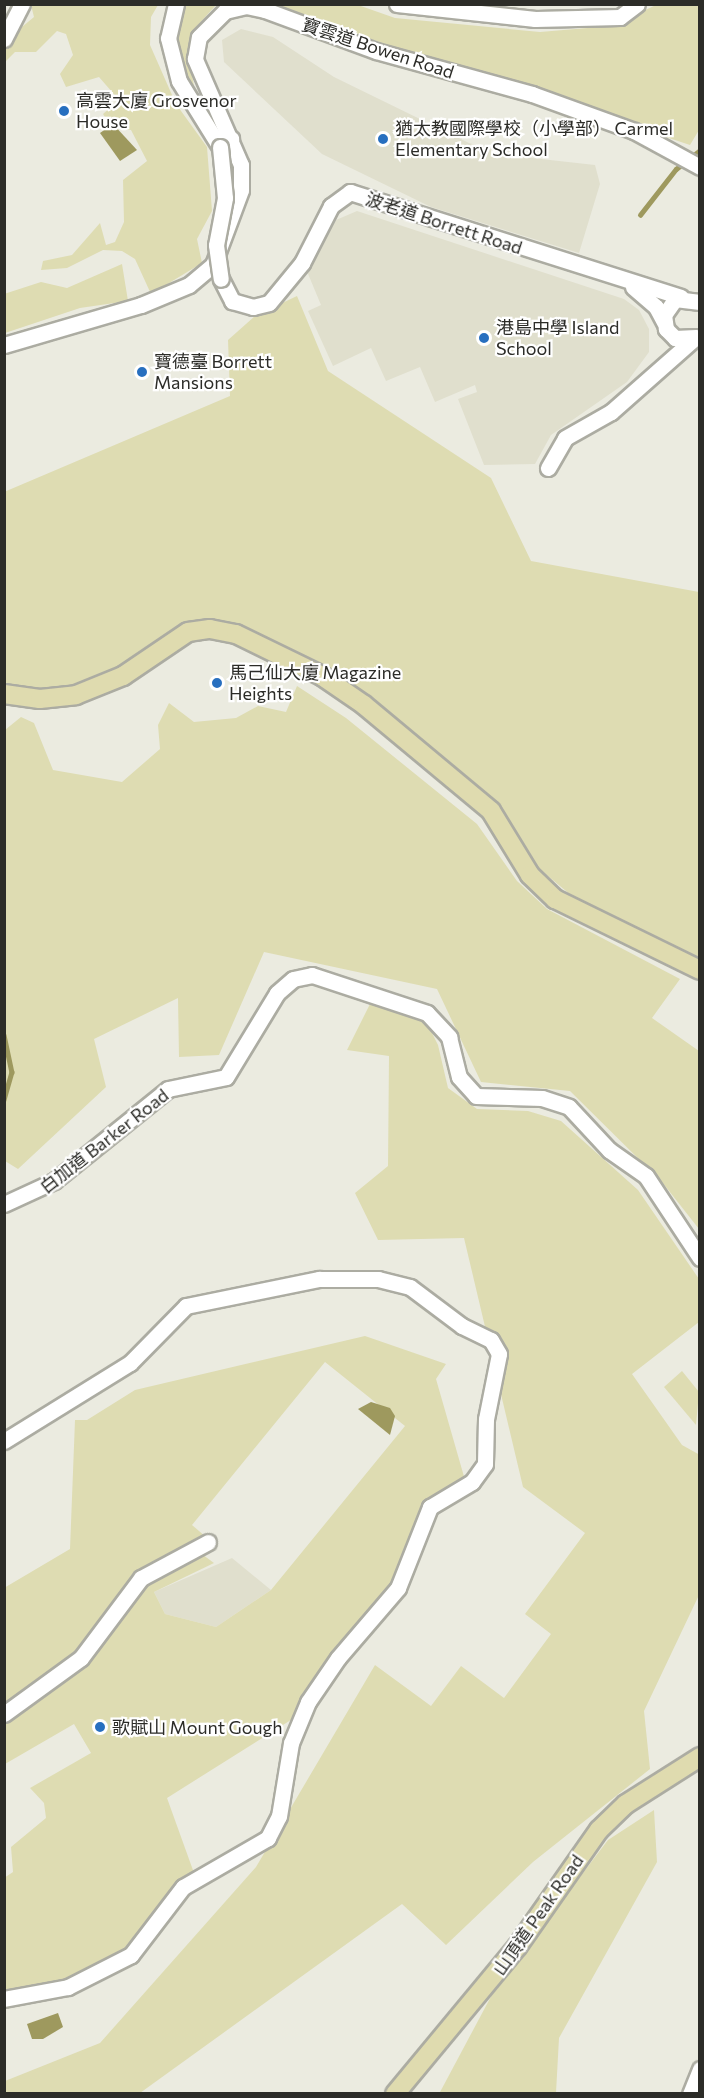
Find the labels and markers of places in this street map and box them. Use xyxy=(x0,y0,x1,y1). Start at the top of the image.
place label: 高雲大廈 Grosvenor House xyxy=(76,90,237,132)
marker: 高雲大廈 Grosvenor House xyxy=(57,104,71,118)
place label: 猶太教國際學校（小學部） Carmel Elementary School xyxy=(395,118,673,160)
marker: 猶太教國際學校（小學部） Carmel Elementary School xyxy=(376,132,390,146)
place label: 港島中學 Island School xyxy=(496,317,619,360)
marker: 港島中學 Island School xyxy=(477,331,491,345)
place label: 寶德臺 Borrett Mansions xyxy=(154,351,272,394)
marker: 寶德臺 Borrett Mansions xyxy=(135,365,149,379)
place label: 馬己仙大廈 Magazine Heights xyxy=(229,662,401,704)
marker: 馬己仙大廈 Magazine Heights xyxy=(210,676,224,690)
place label: 歌賦山 Mount Gough xyxy=(112,1716,283,1738)
marker: 歌賦山 Mount Gough xyxy=(93,1720,107,1734)

